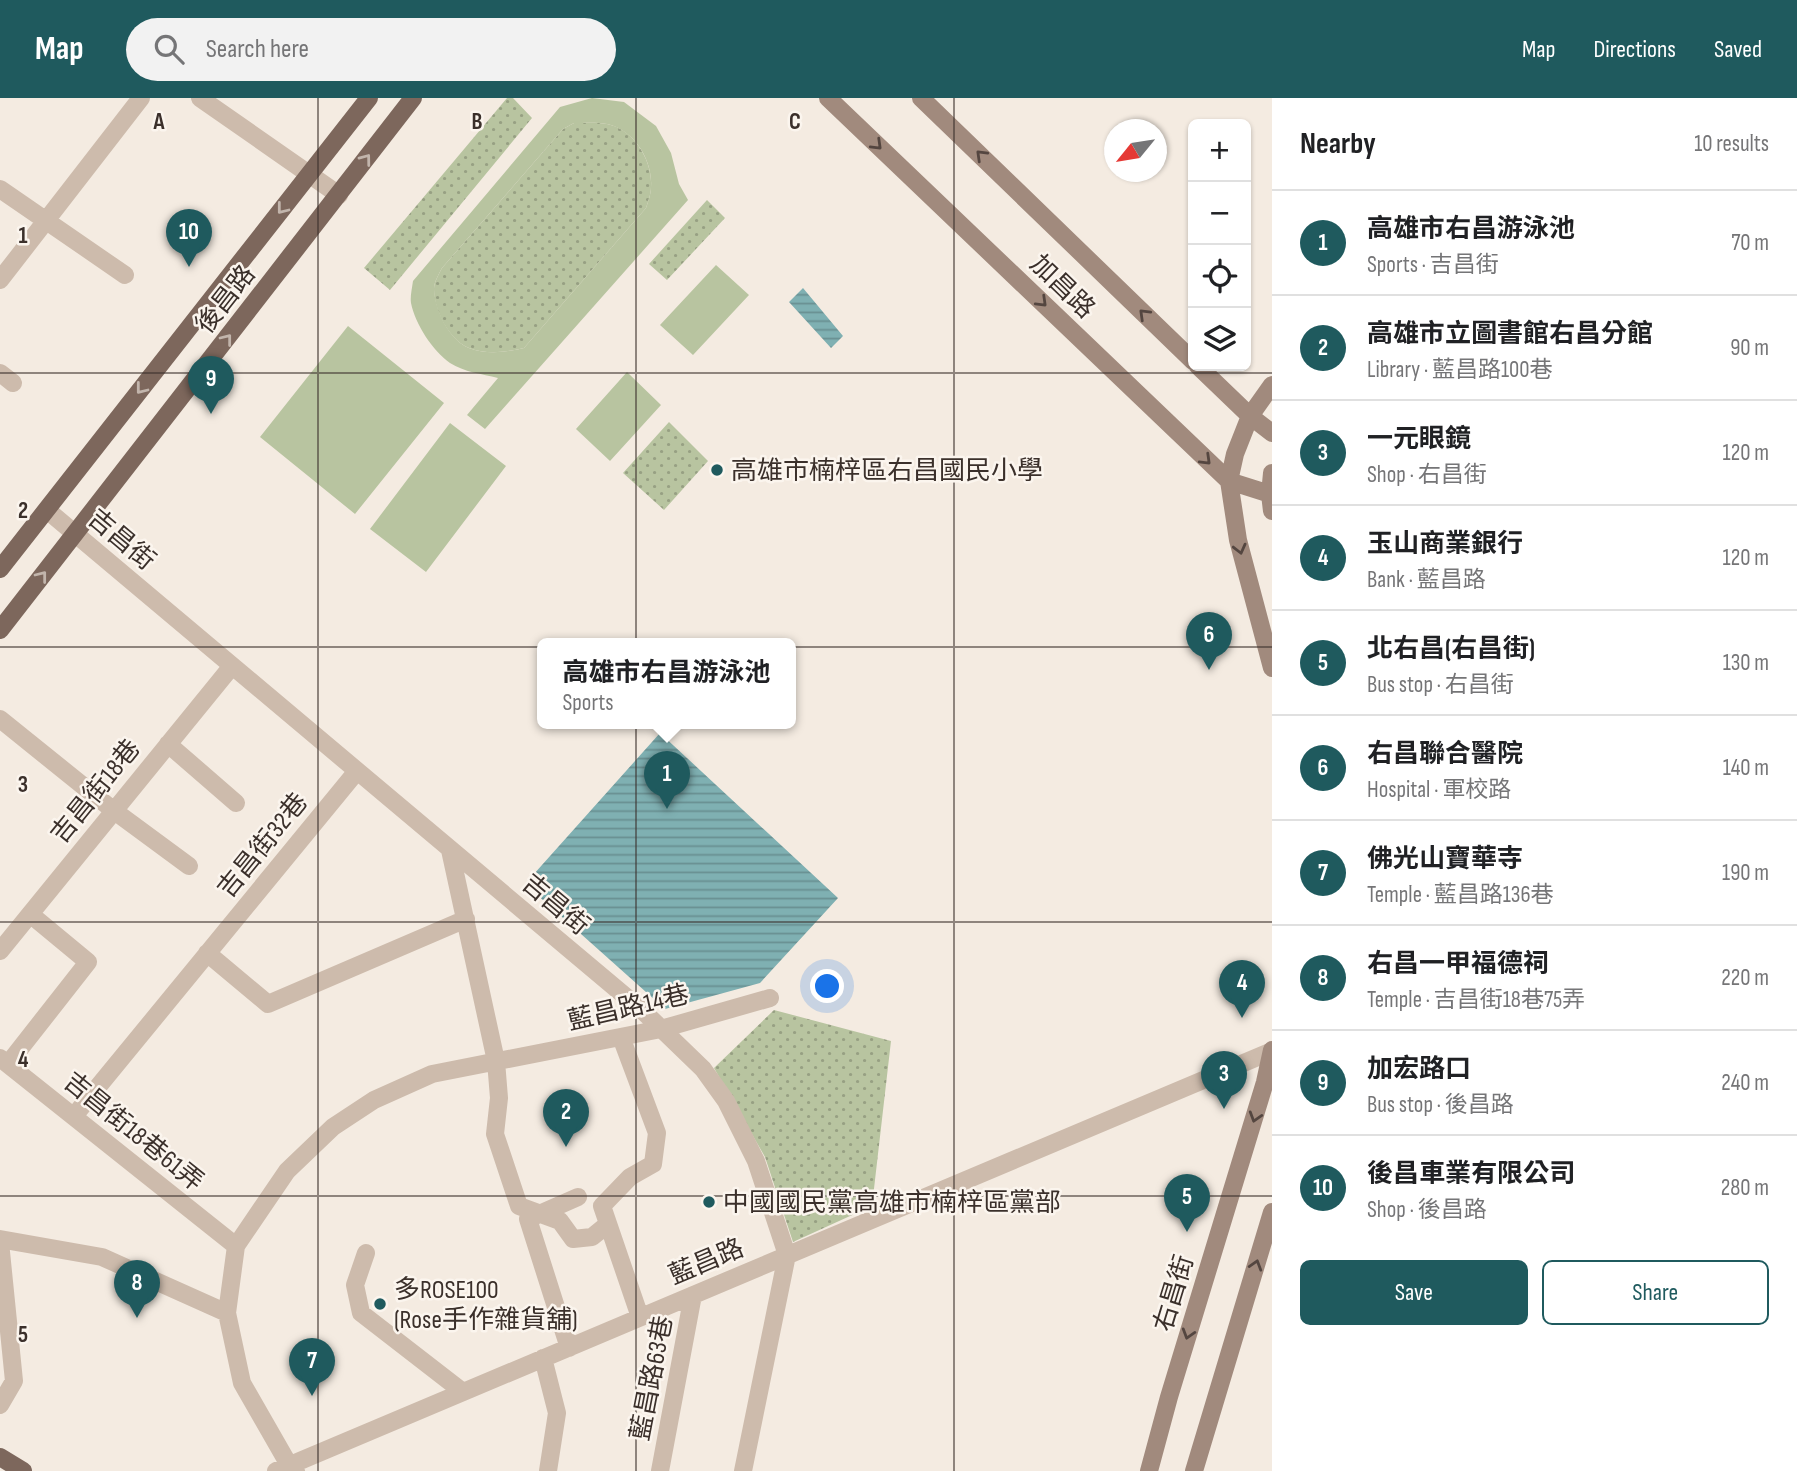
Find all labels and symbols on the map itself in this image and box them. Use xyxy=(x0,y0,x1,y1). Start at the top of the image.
text: A xyxy=(153,108,166,136)
text: B xyxy=(472,108,483,136)
text: C xyxy=(789,108,801,136)
north arrow xyxy=(1104,119,1167,182)
one-way arrow xyxy=(869,137,882,149)
one-way arrow xyxy=(976,151,989,164)
one-way arrow xyxy=(358,155,371,167)
one-way arrow xyxy=(277,202,290,214)
pin: 10 xyxy=(166,209,212,267)
text: 1 xyxy=(18,222,28,250)
street label: 加昌路 xyxy=(1023,249,1101,325)
street label: 後昌路 xyxy=(190,260,262,340)
one-way arrow xyxy=(1034,294,1047,307)
one-way arrow xyxy=(1139,309,1152,322)
one-way arrow xyxy=(218,334,231,347)
pin: 9 xyxy=(188,356,234,414)
one-way arrow xyxy=(137,381,150,393)
one-way arrow xyxy=(1198,451,1211,464)
place label: 高雄市楠梓區右昌國民小學 xyxy=(731,456,1043,487)
marker: 高雄市楠梓區右昌國民小學 xyxy=(709,462,725,478)
text: 2 xyxy=(18,497,28,525)
street label: 吉昌街 xyxy=(81,503,161,577)
one-way arrow xyxy=(1232,543,1247,555)
one-way arrow xyxy=(33,572,46,584)
pin: 6 xyxy=(1186,612,1232,670)
street label: 吉昌街18巷 xyxy=(45,734,147,850)
pin: 1 xyxy=(644,751,690,809)
text: 3 xyxy=(18,771,28,799)
street label: 吉昌街32巷 xyxy=(212,787,315,905)
street label: 吉昌街 xyxy=(515,868,595,942)
pin: 4 xyxy=(1219,960,1265,1018)
your location xyxy=(810,969,844,1003)
street label: 藍昌路14巷 xyxy=(564,979,692,1038)
text: 4 xyxy=(18,1046,29,1074)
pin: 3 xyxy=(1201,1051,1247,1109)
street label: 吉昌街18巷61弄 xyxy=(57,1066,209,1198)
pin: 2 xyxy=(543,1089,589,1147)
one-way arrow xyxy=(1248,1110,1263,1122)
pin: 5 xyxy=(1164,1174,1210,1232)
place label: 中國國民黨高雄市楠梓區黨部 xyxy=(723,1188,1061,1219)
marker: 中國國民黨高雄市楠梓區黨部 xyxy=(701,1194,717,1210)
street label: 藍昌路 xyxy=(665,1233,749,1292)
street label: 右昌街 xyxy=(1148,1252,1201,1335)
one-way arrow xyxy=(1248,1259,1263,1271)
pin: 8 xyxy=(114,1260,160,1318)
place label: 多ROSE100 (Rose手作雜貨舖) xyxy=(394,1275,578,1336)
marker: 多ROSE100 (Rose手作雜貨舖) xyxy=(372,1296,388,1312)
street label: 藍昌路63巷 xyxy=(625,1313,680,1443)
text: 5 xyxy=(18,1321,28,1349)
one-way arrow xyxy=(1182,1328,1197,1340)
pin: 7 xyxy=(289,1338,335,1396)

